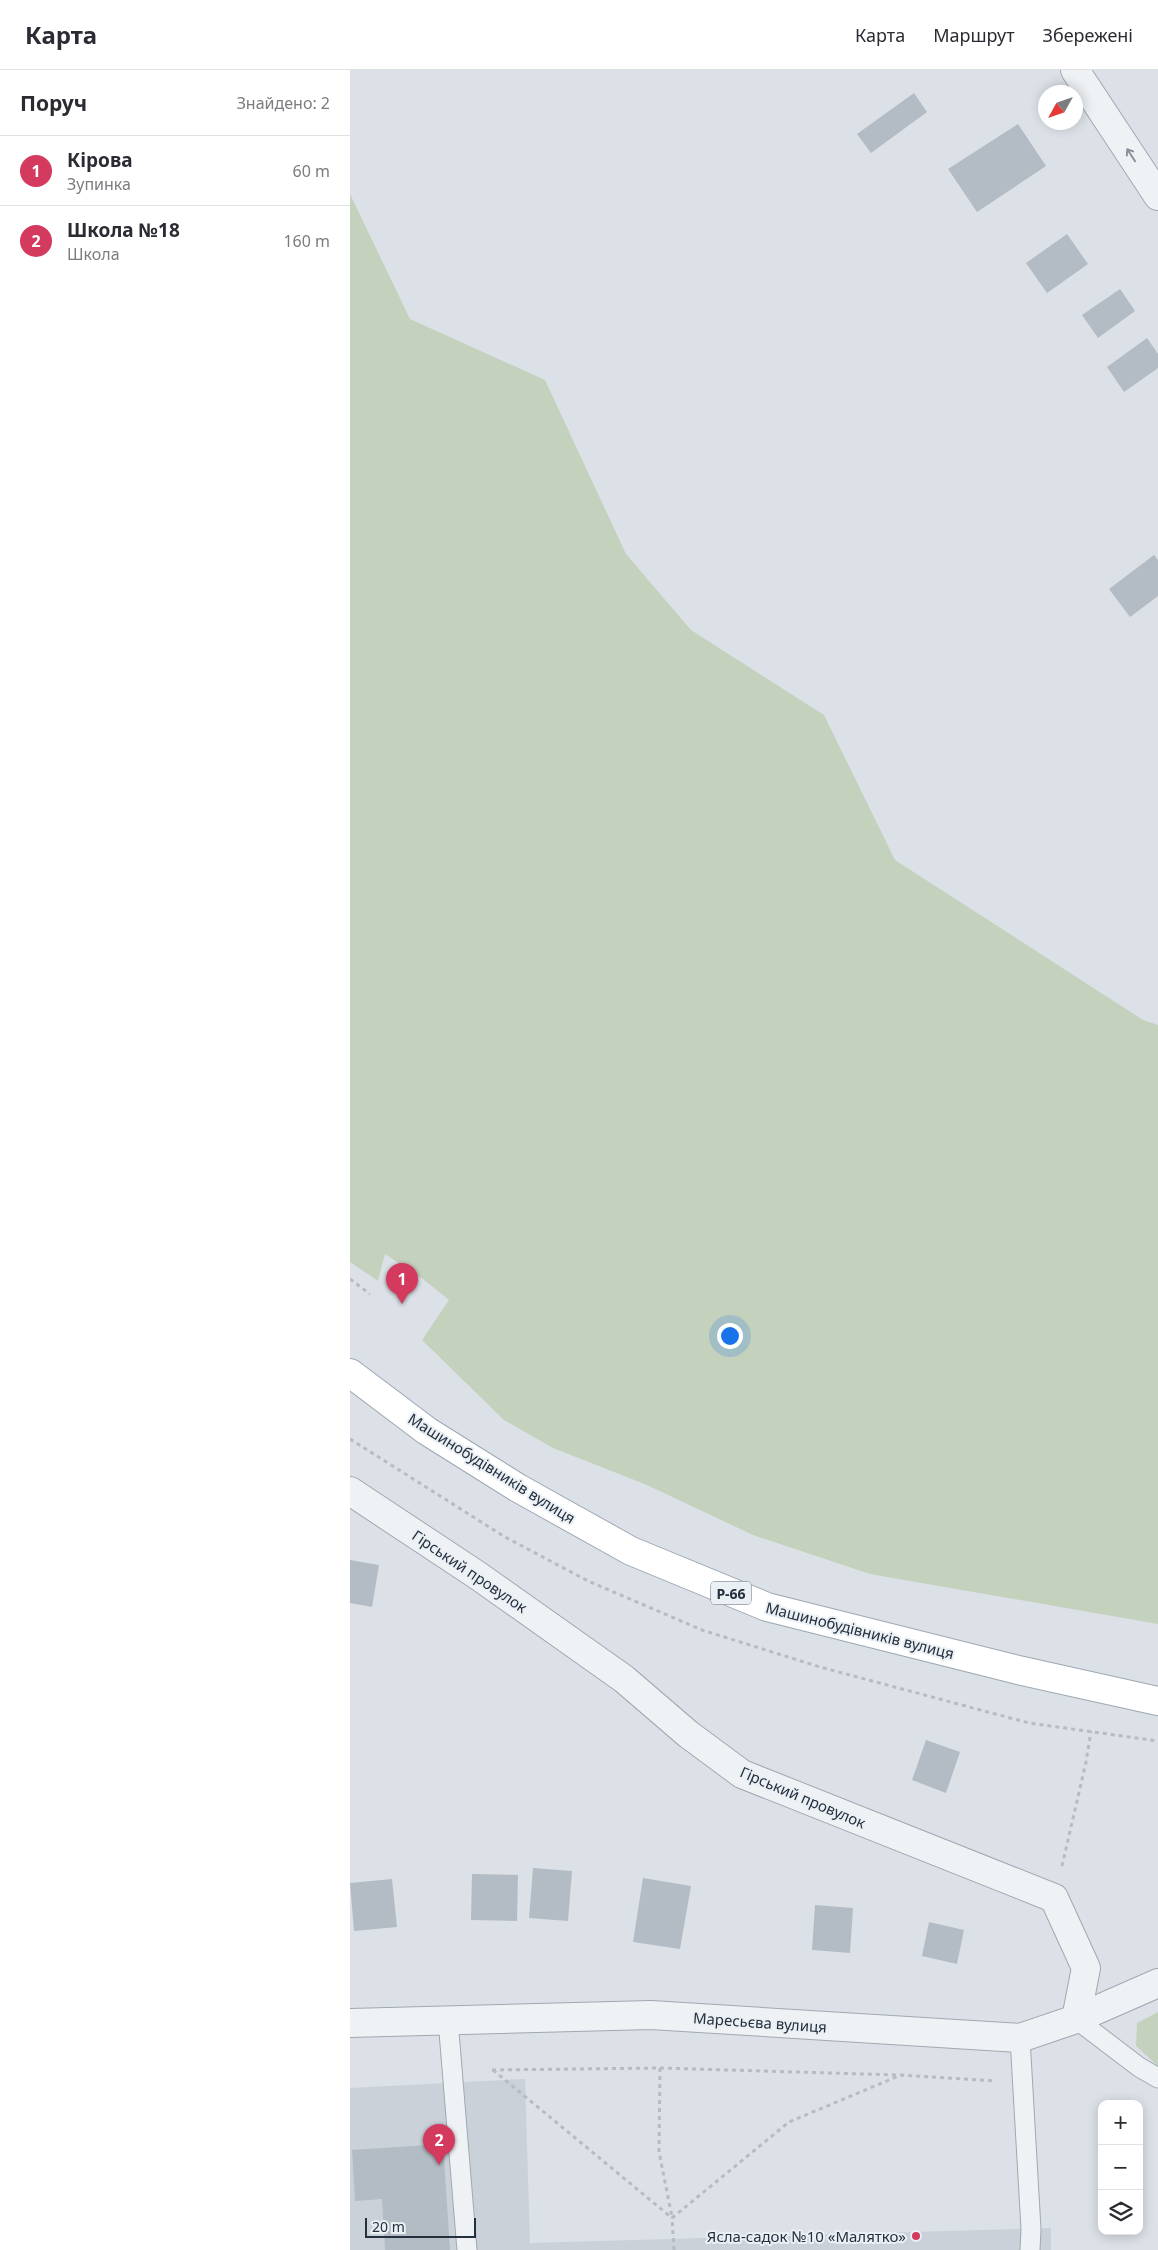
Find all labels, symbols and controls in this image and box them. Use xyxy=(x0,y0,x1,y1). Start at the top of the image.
text: Карта xyxy=(25,18,97,51)
text: Карта xyxy=(855,23,905,47)
text: Маршрут xyxy=(933,23,1015,47)
text: Збережені xyxy=(1043,23,1133,47)
north arrow xyxy=(1038,85,1083,130)
text: Поруч xyxy=(20,89,87,117)
text: Знайдено: 2 xyxy=(237,92,330,114)
text: Кірова xyxy=(67,147,133,173)
one-way arrow xyxy=(1126,148,1136,162)
text: 1 xyxy=(31,160,41,182)
text: 60 m xyxy=(293,160,330,182)
text: Зупинка xyxy=(67,173,131,195)
text: Школа №18 xyxy=(67,217,180,243)
text: 2 xyxy=(31,230,41,252)
text: 160 m xyxy=(283,230,330,252)
text: Школа xyxy=(67,243,120,265)
pin: 1 xyxy=(386,1263,418,1304)
your location xyxy=(717,1323,743,1349)
street label: Машинобудівників вулиця xyxy=(405,1408,579,1528)
street label: Гірський провулок xyxy=(409,1525,531,1617)
road number: Р-66 xyxy=(711,1582,751,1605)
street label: Машинобудівників вулиця xyxy=(764,1597,956,1663)
street label: Гірський провулок xyxy=(737,1761,869,1833)
street label: Маресьєва вулиця xyxy=(692,2007,828,2037)
map controls xyxy=(1098,2100,1143,2235)
button: + xyxy=(1098,2100,1143,2145)
pin: 2 xyxy=(423,2124,455,2165)
button: − xyxy=(1098,2145,1143,2190)
button: layers xyxy=(1098,2190,1143,2235)
scale bar xyxy=(365,2215,476,2238)
text: 20 m xyxy=(372,2217,405,2236)
place label: Ясла-садок №10 «Малятко» xyxy=(707,2226,906,2246)
marker: Ясла-садок №10 «Малятко» xyxy=(910,2230,922,2242)

